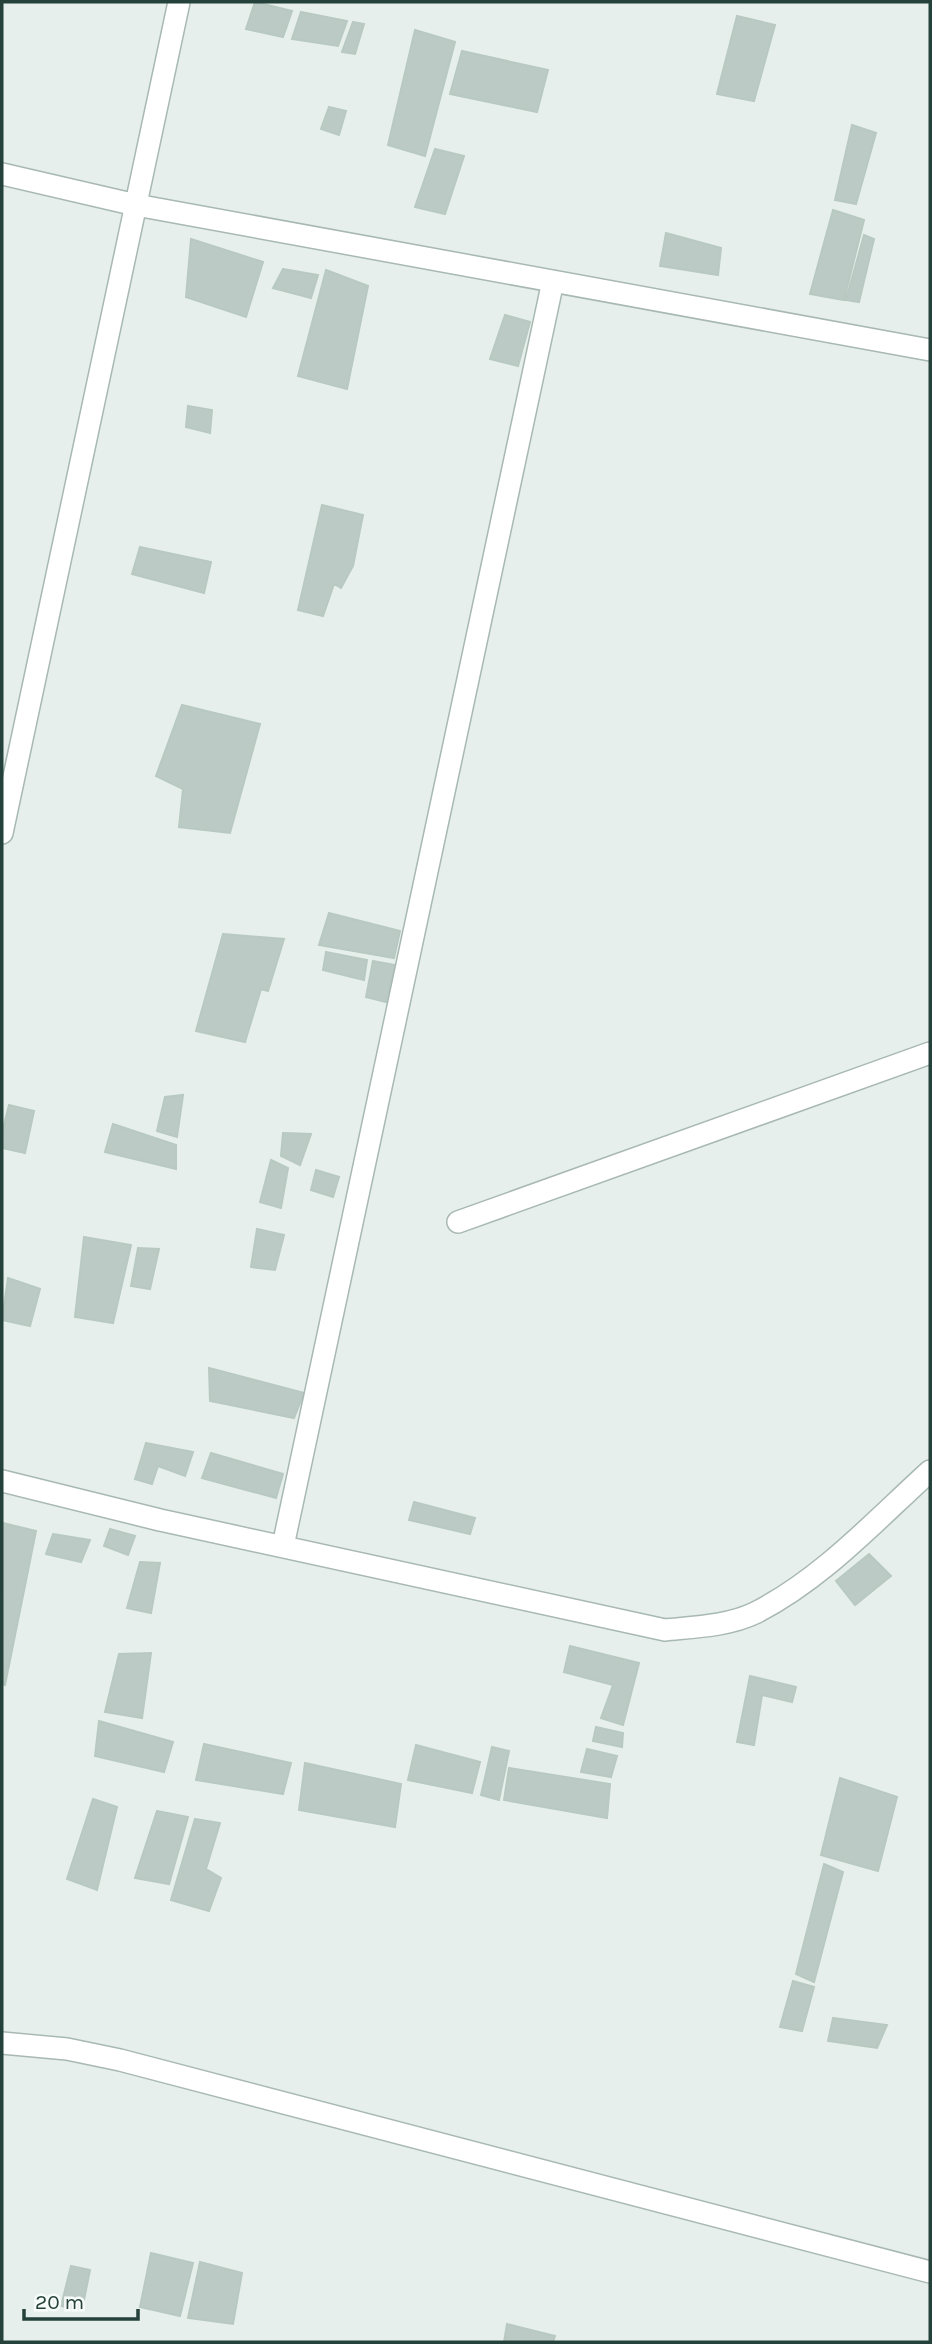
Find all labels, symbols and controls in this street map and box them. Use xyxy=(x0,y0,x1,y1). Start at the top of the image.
scale bar xyxy=(24,2278,138,2322)
text: 20 m xyxy=(35,2290,84,2314)

